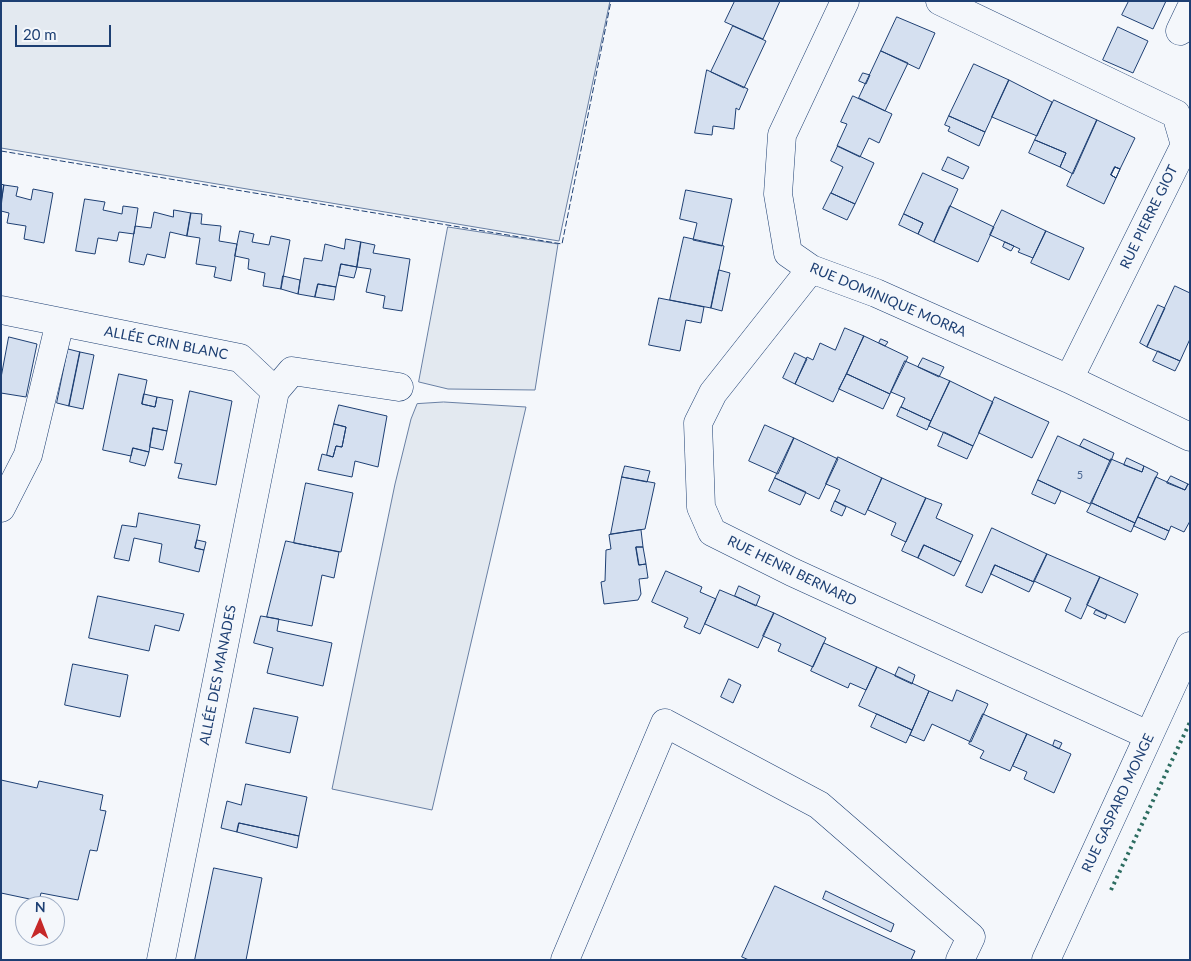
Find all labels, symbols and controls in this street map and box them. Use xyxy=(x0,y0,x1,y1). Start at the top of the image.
scale bar xyxy=(18,15,114,47)
text: 20 m xyxy=(23,25,57,43)
street label: RUE PIERRE GIOT xyxy=(1117,162,1181,272)
street label: RUE DOMINIQUE MORRA xyxy=(807,259,969,341)
street label: ALLÉE CRIN BLANC xyxy=(103,323,229,363)
house number: 5 xyxy=(1077,468,1083,482)
street label: RUE HENRI BERNARD xyxy=(725,532,859,610)
street label: ALLÉE DES MANADES xyxy=(196,603,240,747)
street label: RUE GASPARD MONGE xyxy=(1078,731,1158,875)
north arrow xyxy=(15,896,65,946)
text: N xyxy=(35,898,46,915)

